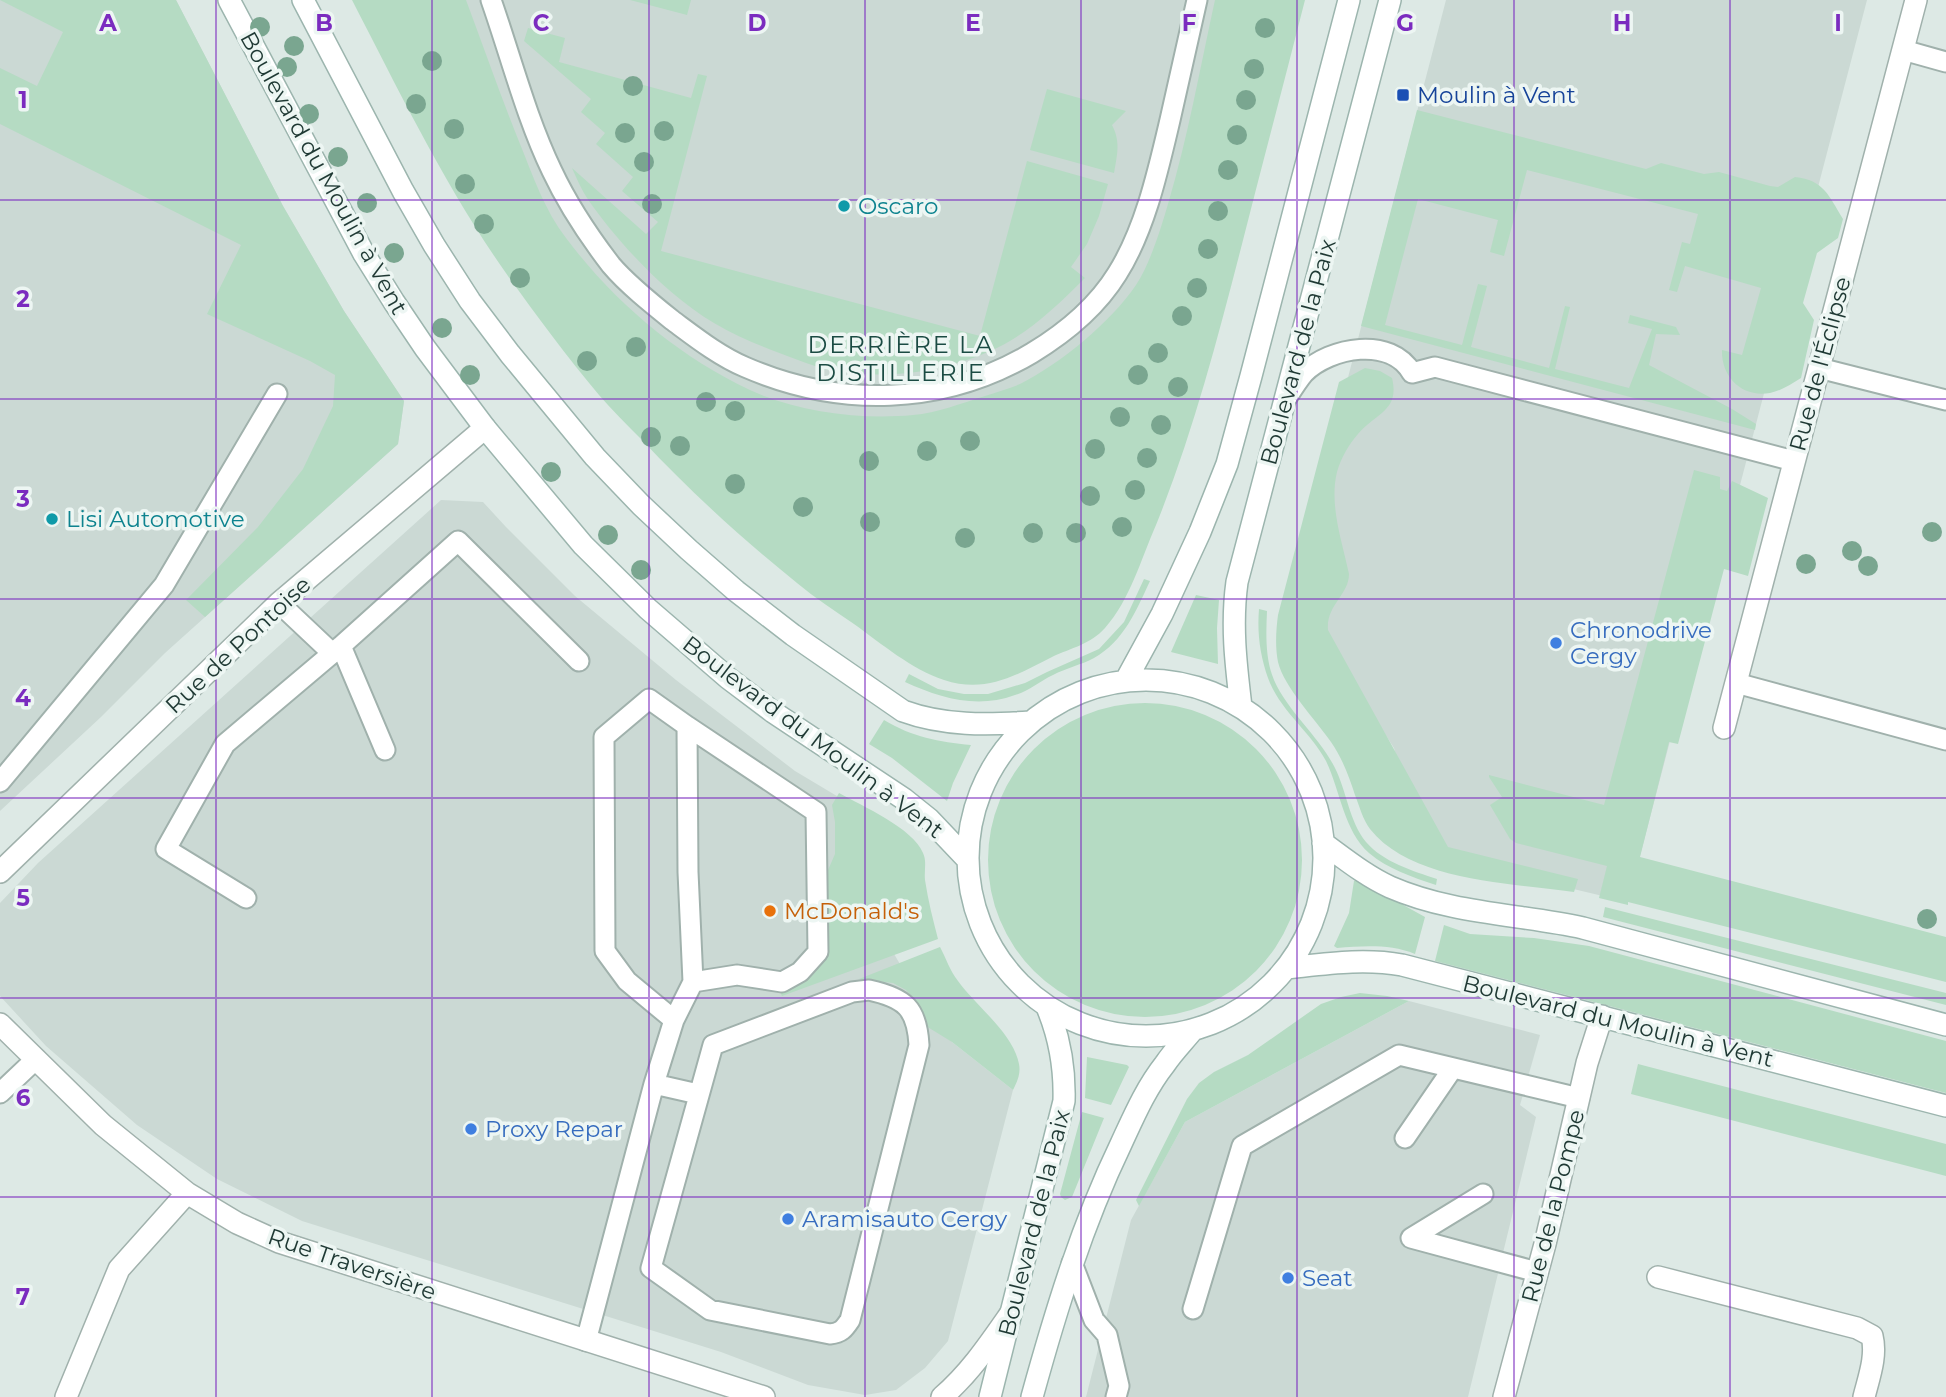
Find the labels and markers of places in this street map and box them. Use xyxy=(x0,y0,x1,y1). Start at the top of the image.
place label: Moulin à Vent xyxy=(1417,81,1576,109)
marker: Moulin à Vent xyxy=(1395,87,1411,103)
place label: Oscaro xyxy=(858,192,938,220)
marker: Oscaro xyxy=(836,198,852,214)
place label: Lisi Automotive xyxy=(66,505,245,533)
marker: Lisi Automotive xyxy=(44,511,60,527)
place label: Chronodrive Cergy xyxy=(1570,616,1712,670)
marker: Chronodrive Cergy xyxy=(1548,635,1564,651)
place label: McDonald's xyxy=(784,897,919,925)
marker: McDonald's xyxy=(762,903,778,919)
place label: Proxy Repar xyxy=(485,1115,623,1143)
marker: Proxy Repar xyxy=(463,1121,479,1137)
place label: Aramisauto Cergy xyxy=(802,1205,1008,1233)
marker: Aramisauto Cergy xyxy=(780,1211,796,1227)
place label: Seat xyxy=(1302,1264,1353,1292)
marker: Seat xyxy=(1280,1270,1296,1286)

